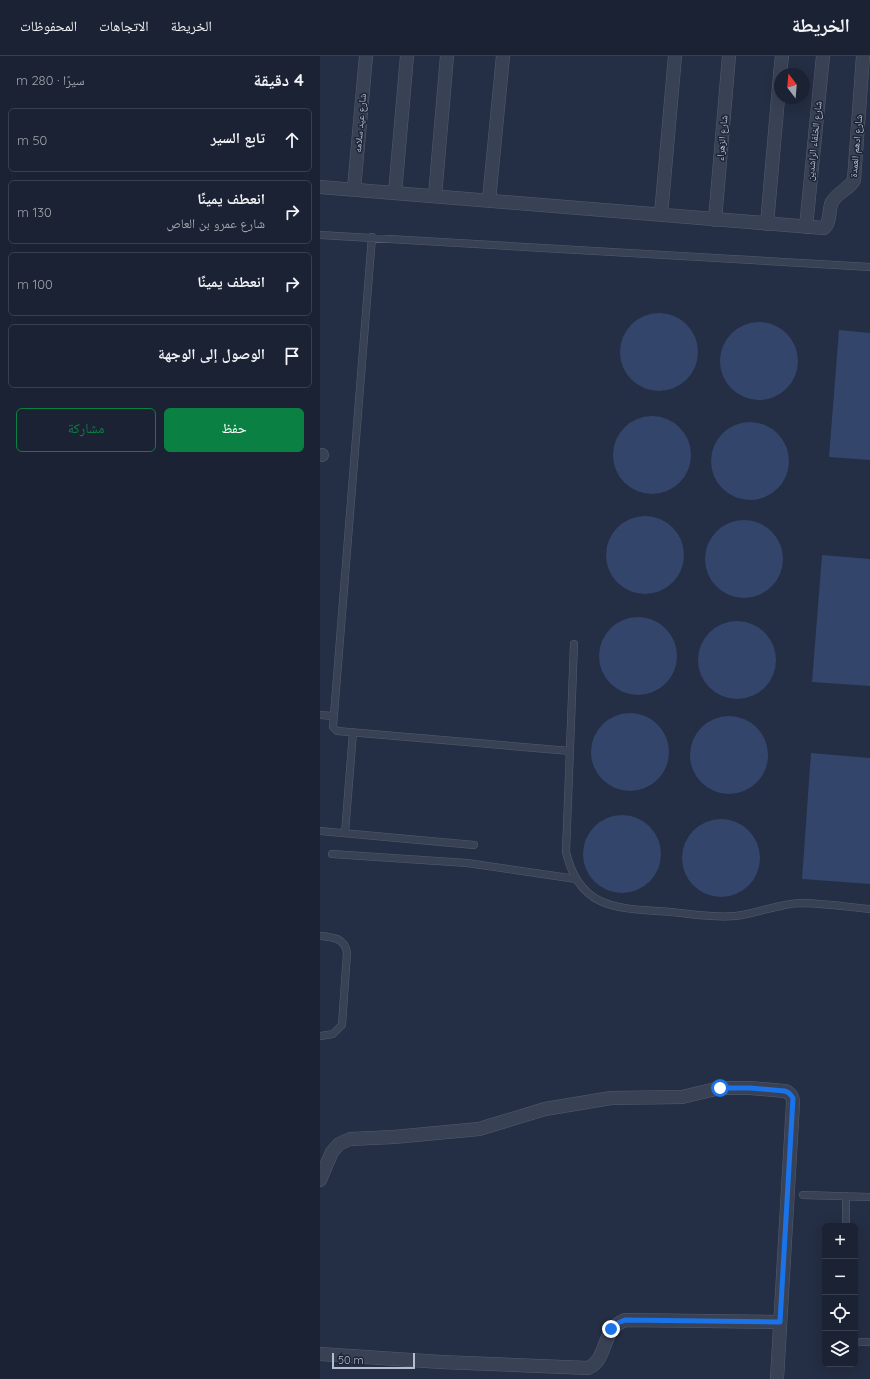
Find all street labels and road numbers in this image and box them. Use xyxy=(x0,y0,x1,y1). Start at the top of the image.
street label: شارع عيد سلامه xyxy=(351,92,369,153)
street label: شارع الخلفاء الراشدين xyxy=(803,100,825,182)
street label: شارع الزهراء xyxy=(714,114,731,162)
street label: شارع ادهم العمدة xyxy=(847,114,866,178)

